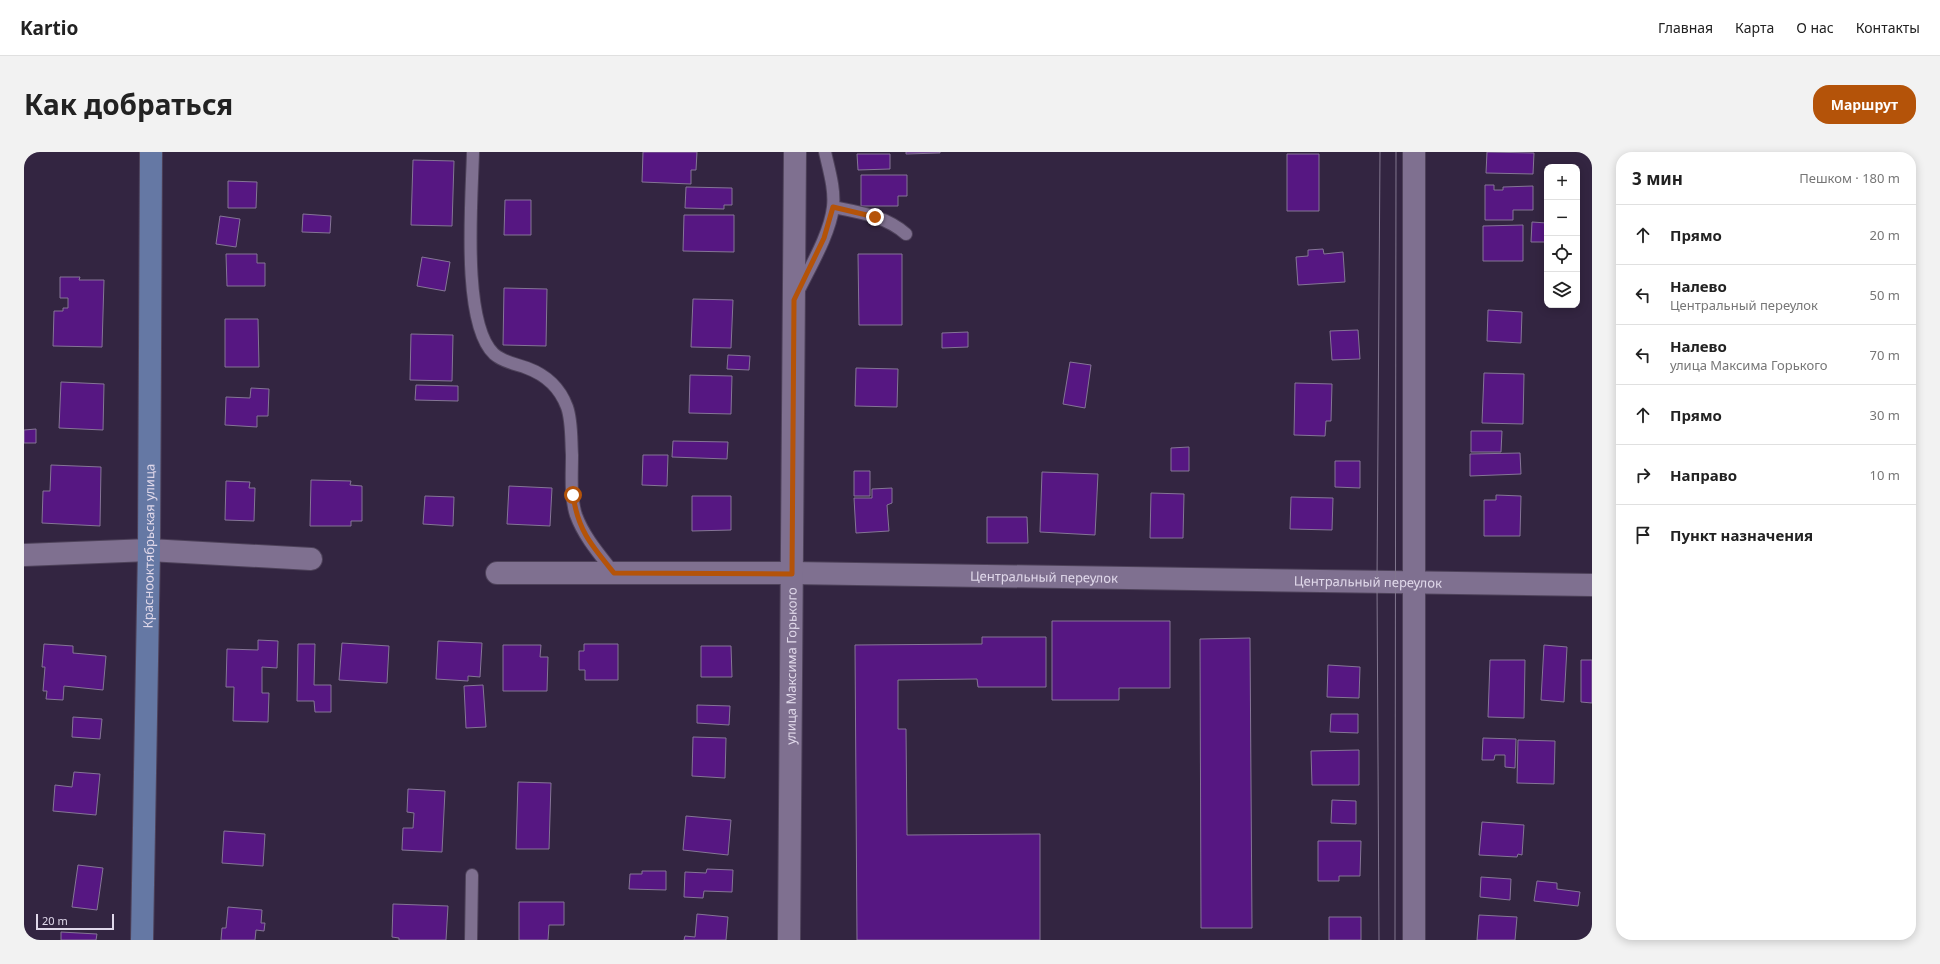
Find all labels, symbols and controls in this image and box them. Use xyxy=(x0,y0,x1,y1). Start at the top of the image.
text: Kartio xyxy=(20,15,78,41)
text: Главная xyxy=(1658,18,1713,37)
text: Карта xyxy=(1735,18,1774,37)
text: О нас xyxy=(1796,18,1834,37)
text: Контакты xyxy=(1856,18,1920,37)
text: Как добраться xyxy=(24,85,233,123)
button: Маршрут xyxy=(1813,85,1916,124)
map controls xyxy=(1544,164,1580,308)
button: + xyxy=(1544,164,1580,200)
text: 3 мин xyxy=(1632,167,1683,190)
text: Пешком · 180 m xyxy=(1799,169,1900,187)
button: − xyxy=(1544,200,1580,236)
route end xyxy=(866,208,884,226)
icon: ahead xyxy=(1632,224,1654,246)
text: Прямо xyxy=(1670,225,1722,245)
text: 20 m xyxy=(1870,226,1900,244)
button: locate xyxy=(1544,236,1580,272)
button: layers xyxy=(1544,272,1580,308)
text: Налево xyxy=(1670,276,1727,296)
icon: left xyxy=(1632,284,1654,306)
text: 50 m xyxy=(1870,286,1900,304)
text: Центральный переулок xyxy=(1670,296,1818,314)
text: Налево xyxy=(1670,336,1727,356)
icon: left xyxy=(1632,344,1654,366)
text: 70 m xyxy=(1870,346,1900,364)
text: улица Максима Горького xyxy=(1670,356,1827,374)
icon: ahead xyxy=(1632,404,1654,426)
text: Прямо xyxy=(1670,405,1722,425)
text: 30 m xyxy=(1870,406,1900,424)
street label: Краснооктябрьская улица xyxy=(139,464,158,628)
icon: right xyxy=(1632,464,1654,486)
text: Направо xyxy=(1670,465,1737,485)
text: 10 m xyxy=(1870,466,1900,484)
route start xyxy=(564,486,582,504)
icon: arrive xyxy=(1632,524,1654,546)
text: Пункт назначения xyxy=(1670,525,1813,545)
street label: Центральный переулок xyxy=(970,567,1118,587)
street label: Центральный переулок xyxy=(1294,572,1442,592)
street label: улица Максима Горького xyxy=(781,587,801,745)
scale bar xyxy=(36,912,114,931)
text: 20 m xyxy=(42,913,68,928)

